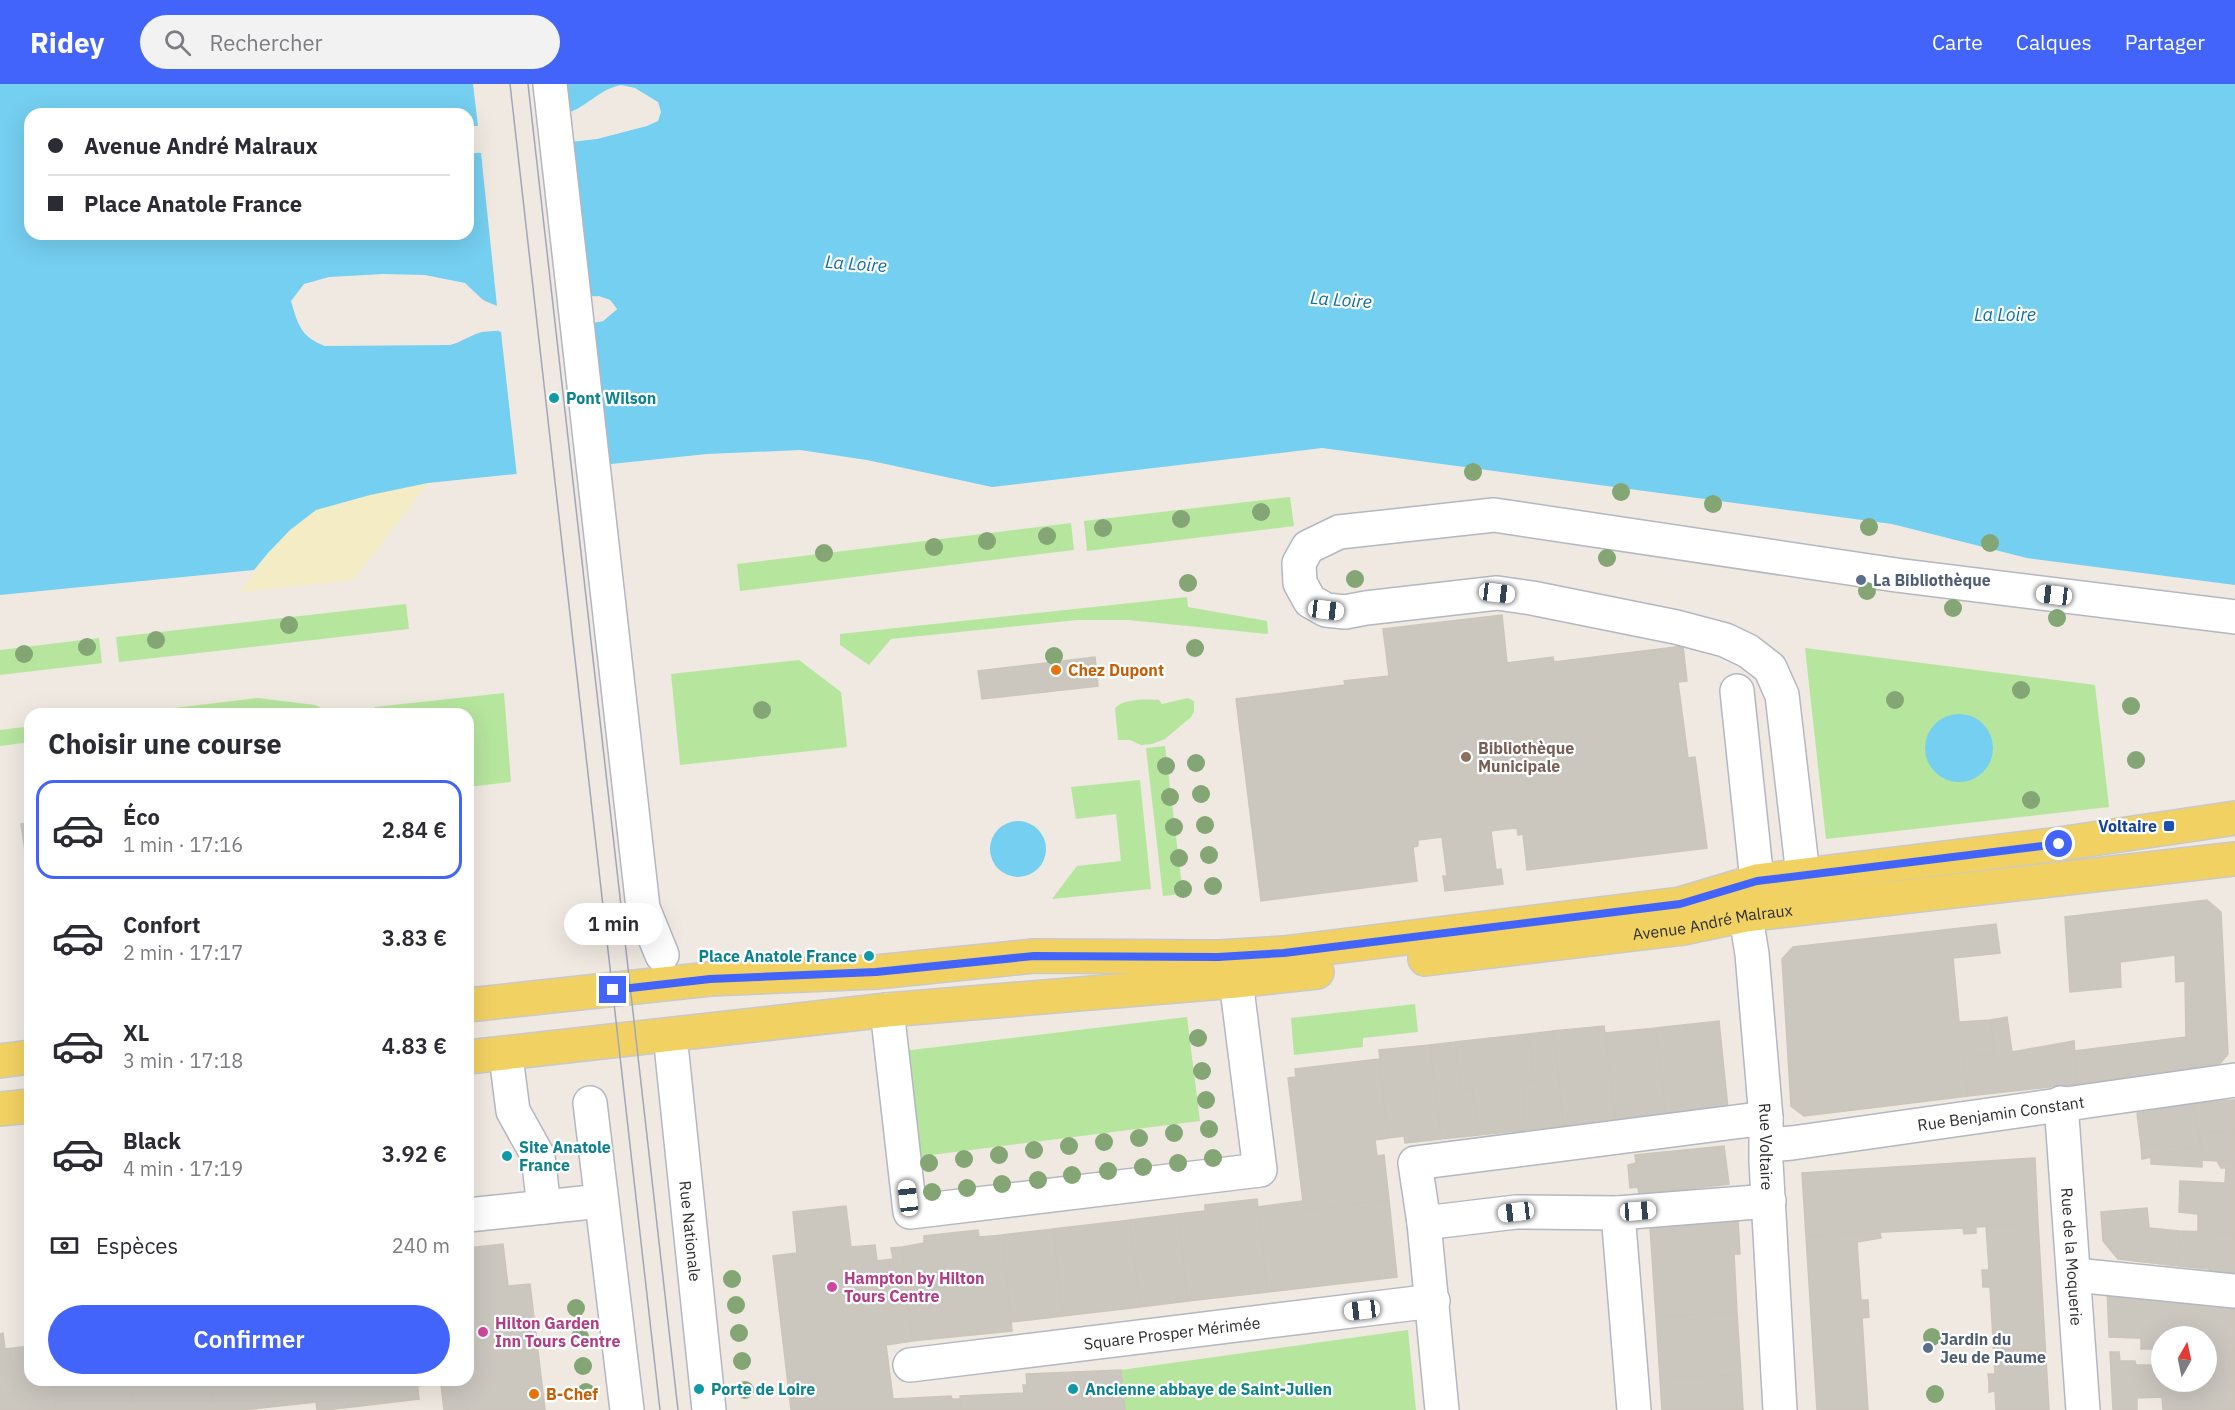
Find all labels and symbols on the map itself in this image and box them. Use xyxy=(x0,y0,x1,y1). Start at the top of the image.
water label: La Loire xyxy=(824,250,888,277)
water label: La Loire xyxy=(1309,286,1373,313)
water label: La Loire xyxy=(1974,303,2036,326)
place label: Pont Wilson xyxy=(566,388,656,408)
marker: Pont Wilson xyxy=(547,391,561,405)
place label: La Bibliothèque xyxy=(1873,570,1991,590)
marker: La Bibliothèque xyxy=(1854,573,1868,587)
car xyxy=(1478,582,1516,604)
car xyxy=(2035,584,2073,606)
car xyxy=(1307,599,1345,621)
place label: Chez Dupont xyxy=(1068,660,1164,680)
marker: Chez Dupont xyxy=(1049,663,1063,677)
place label: Bibliothèque Municipale xyxy=(1478,738,1574,776)
marker: Bibliothèque Municipale xyxy=(1459,750,1473,764)
place label: Voltaire xyxy=(2098,816,2157,836)
marker: Voltaire xyxy=(2162,819,2176,833)
route start xyxy=(2045,830,2072,857)
street label: Avenue André Malraux xyxy=(1631,900,1793,944)
callout: 1 min xyxy=(564,903,662,945)
place label: Place Anatole France xyxy=(698,946,857,966)
marker: Place Anatole France xyxy=(862,949,876,963)
route end xyxy=(599,976,626,1003)
street label: Rue Benjamin Constant xyxy=(1916,1092,2086,1135)
street label: Rue Voltaire xyxy=(1755,1102,1778,1191)
place label: Site Anatole France xyxy=(519,1137,611,1175)
marker: Site Anatole France xyxy=(500,1149,514,1163)
car xyxy=(897,1179,919,1217)
street label: Rue Nationale xyxy=(675,1180,706,1283)
street label: Rue de la Moquerie xyxy=(2057,1187,2087,1326)
car xyxy=(1497,1201,1535,1223)
car xyxy=(1619,1201,1657,1221)
place label: Hampton by Hilton Tours Centre xyxy=(844,1268,984,1306)
marker: Hampton by Hilton Tours Centre xyxy=(825,1280,839,1294)
car xyxy=(1343,1299,1381,1321)
street label: Square Prosper Mérimée xyxy=(1083,1312,1262,1354)
place label: Hilton Garden Inn Tours Centre xyxy=(495,1313,620,1351)
marker: Hilton Garden Inn Tours Centre xyxy=(476,1325,490,1339)
north arrow xyxy=(2151,1326,2217,1392)
place label: Jardin du Jeu de Paume xyxy=(1940,1329,2046,1367)
marker: Jardin du Jeu de Paume xyxy=(1921,1341,1935,1355)
place label: Porte de Loire xyxy=(711,1379,815,1399)
place label: Ancienne abbaye de Saint-Julien xyxy=(1085,1379,1332,1399)
marker: Porte de Loire xyxy=(692,1382,706,1396)
marker: Ancienne abbaye de Saint-Julien xyxy=(1066,1382,1080,1396)
place label: B-Chef xyxy=(546,1384,598,1404)
marker: B-Chef xyxy=(527,1387,541,1401)

